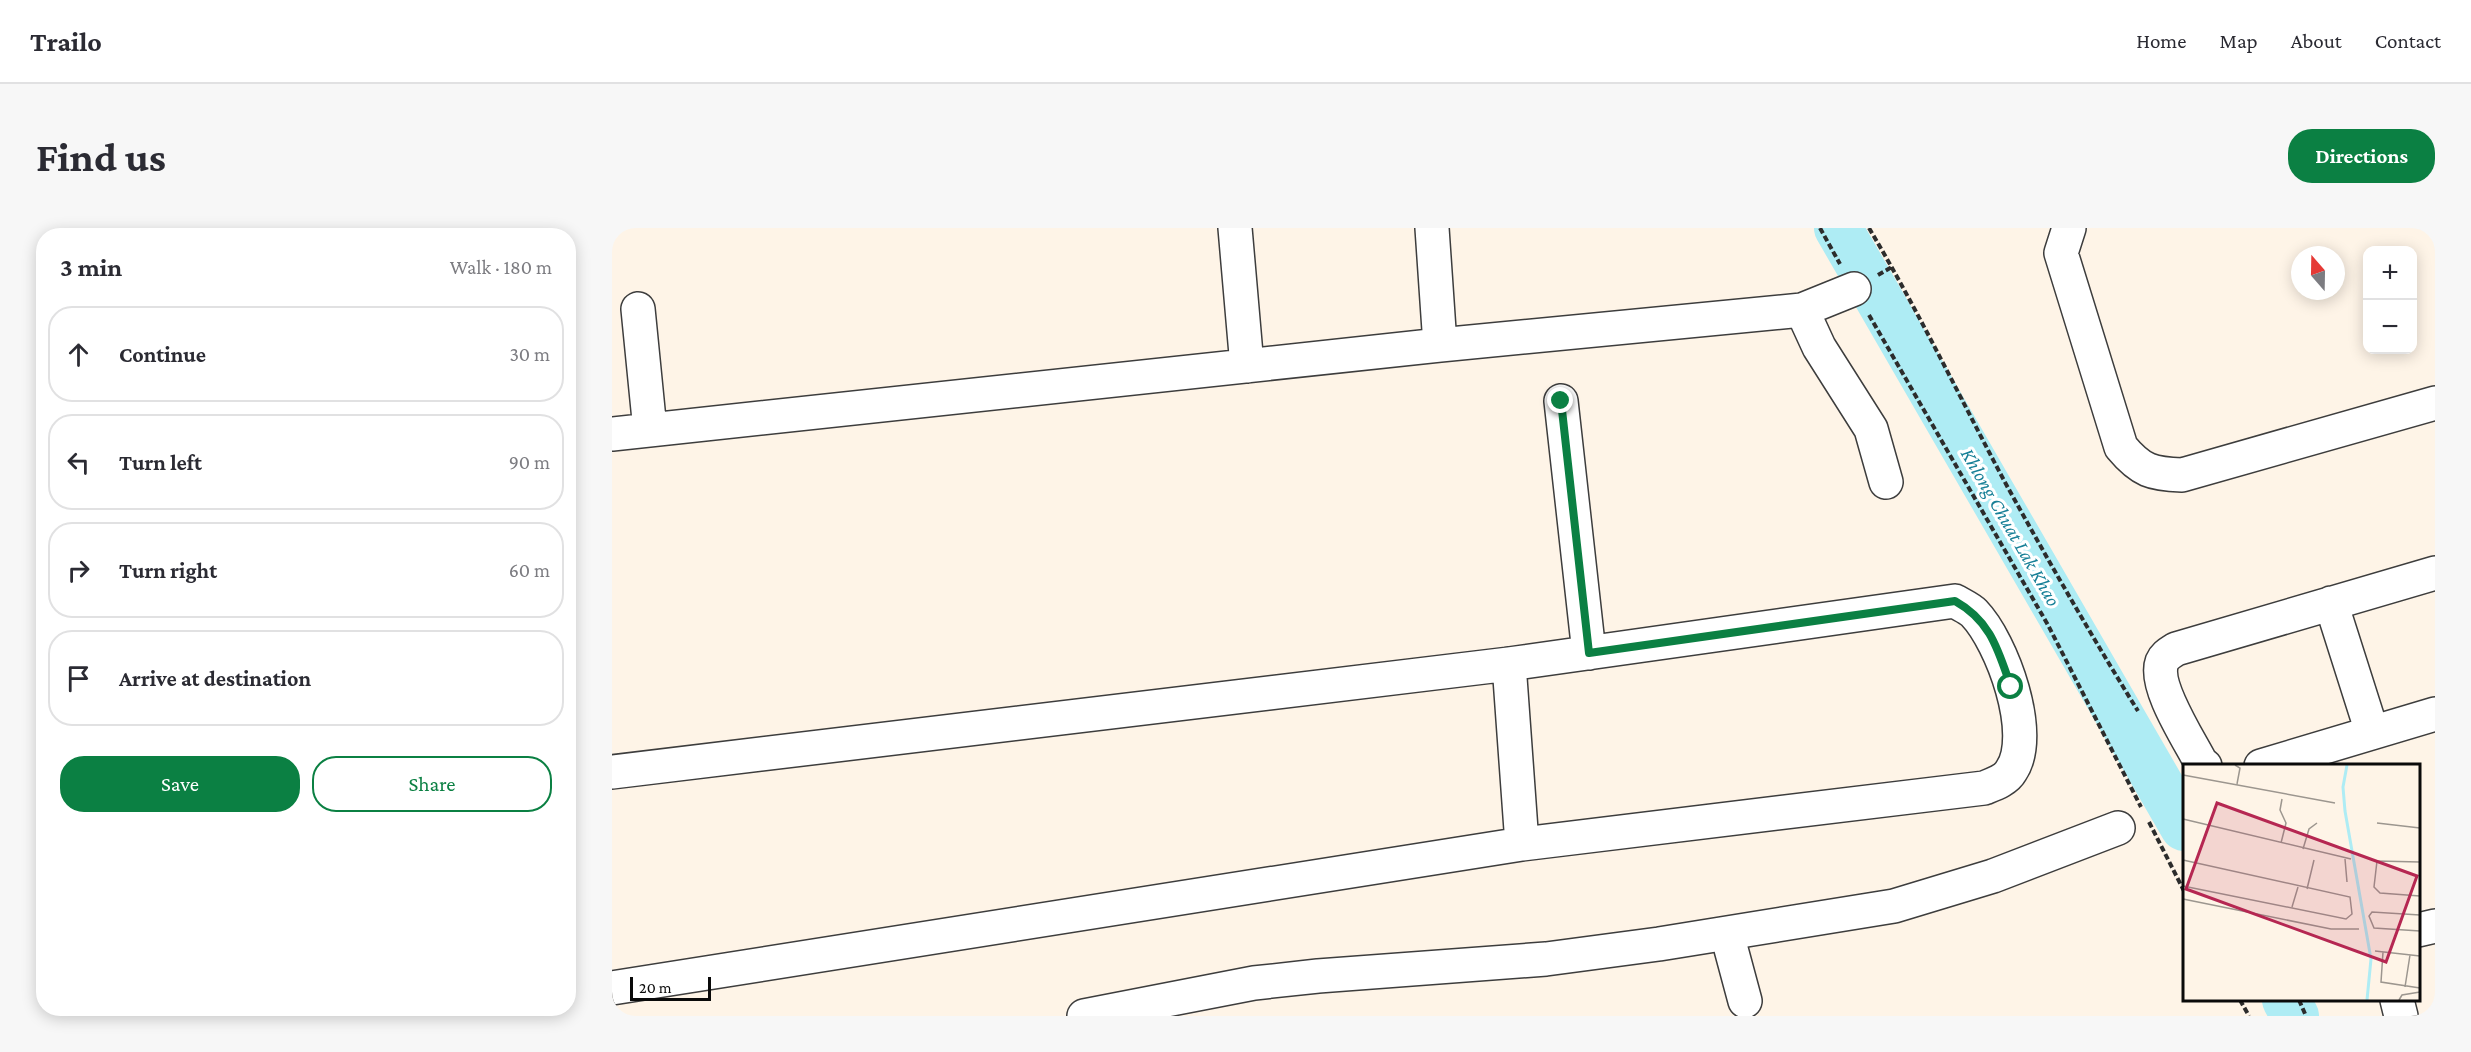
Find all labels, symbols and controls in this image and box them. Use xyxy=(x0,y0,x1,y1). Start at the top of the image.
text: Trailo xyxy=(30,26,102,57)
text: Home xyxy=(2136,29,2186,53)
text: Map xyxy=(2219,29,2258,53)
text: About xyxy=(2291,29,2342,53)
text: Contact xyxy=(2375,29,2441,53)
button: Directions xyxy=(2288,129,2435,183)
text: Find us xyxy=(36,133,166,180)
north arrow xyxy=(2291,246,2345,300)
map controls xyxy=(2363,246,2417,354)
button: + xyxy=(2363,246,2417,300)
text: 3 min xyxy=(60,253,122,282)
text: Walk · 180 m xyxy=(450,256,552,278)
button: − xyxy=(2363,300,2417,354)
icon: ahead xyxy=(62,338,95,371)
text: Continue xyxy=(119,342,206,367)
text: 30 m xyxy=(509,343,550,365)
route end xyxy=(1547,387,1573,413)
water label: Khlong Chuat Lak Khao xyxy=(1956,444,2065,610)
icon: left xyxy=(62,446,95,479)
text: Turn left xyxy=(119,450,202,475)
text: 90 m xyxy=(509,451,550,473)
icon: right xyxy=(62,554,95,587)
text: Turn right xyxy=(119,558,217,583)
text: 60 m xyxy=(509,559,550,581)
icon: arrive xyxy=(62,662,95,695)
text: Arrive at destination xyxy=(119,666,311,691)
route start xyxy=(1997,673,2023,699)
button: Save xyxy=(60,756,300,812)
button: Share xyxy=(312,756,552,812)
inset map xyxy=(2183,764,2420,1001)
scale bar xyxy=(630,974,711,1002)
text: 20 m xyxy=(639,979,672,996)

